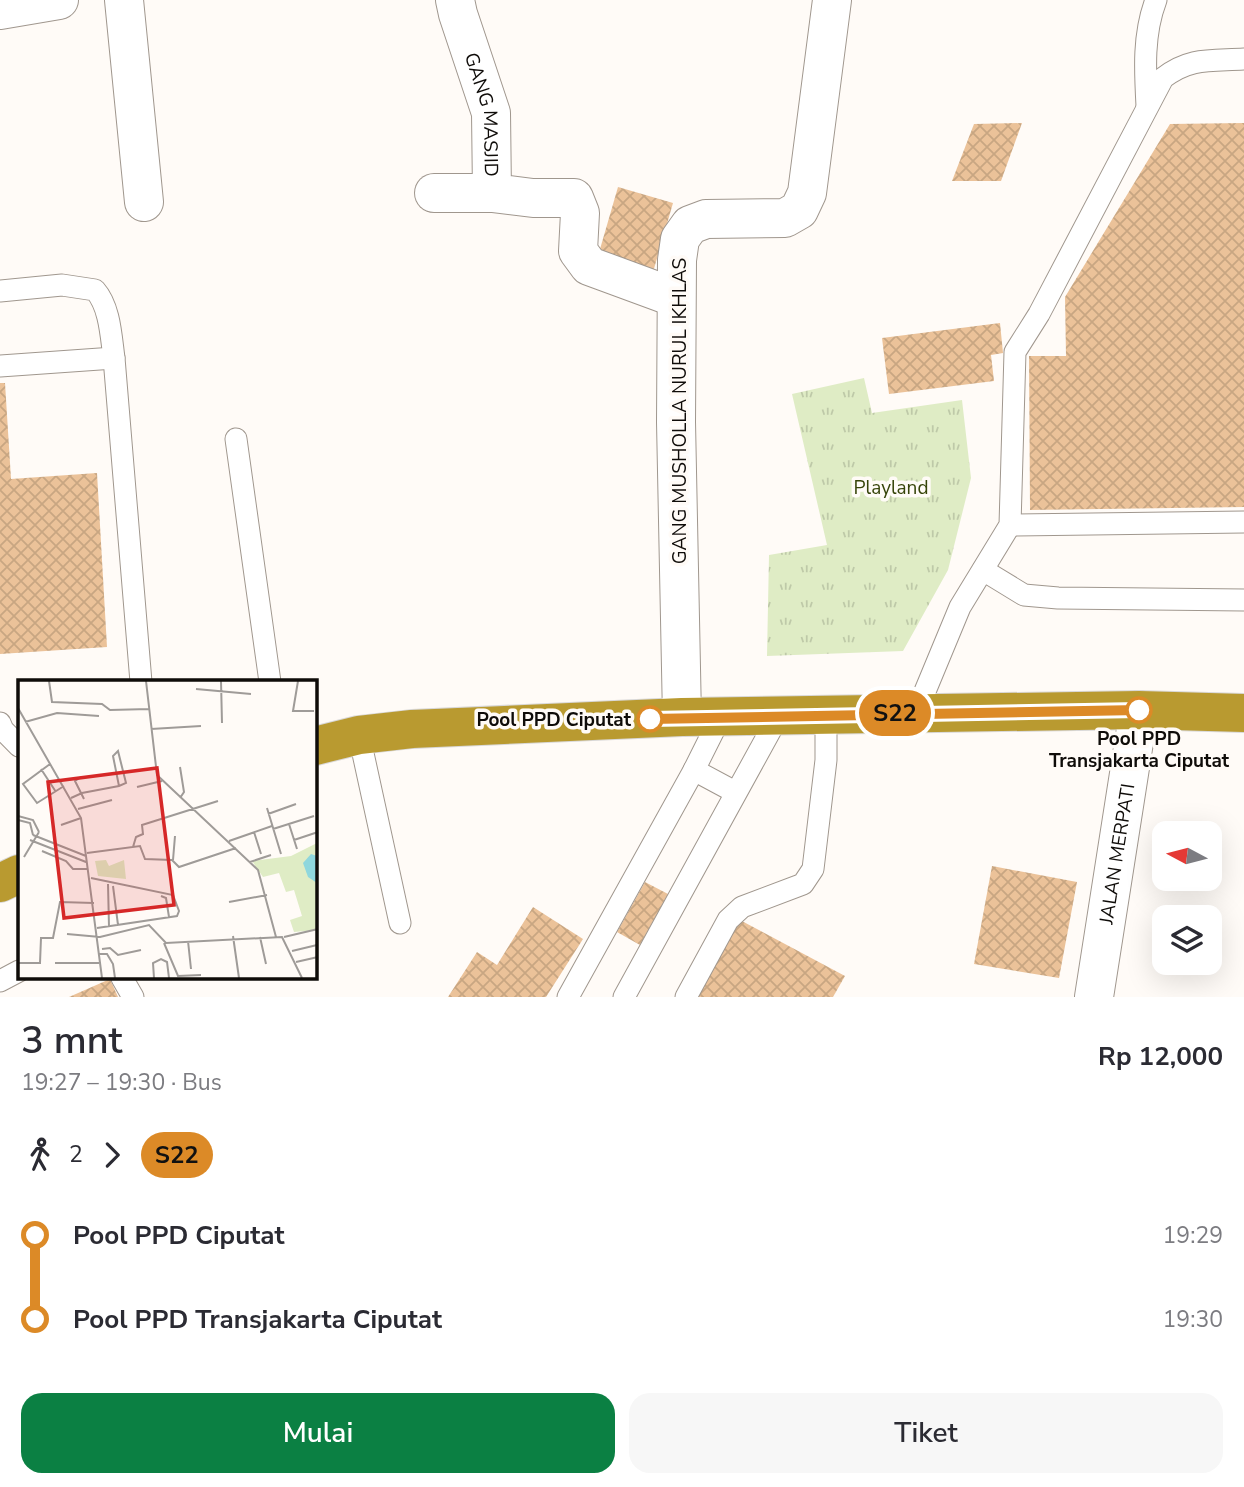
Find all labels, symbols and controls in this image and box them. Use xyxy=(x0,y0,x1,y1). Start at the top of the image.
street label: GANG MASJID xyxy=(458,49,504,177)
street label: GANG MUSHOLLA NURUL IKHLAS xyxy=(667,258,693,564)
park label: Playland xyxy=(854,475,928,501)
inset map xyxy=(18,680,317,979)
line badge: S22 xyxy=(855,690,935,736)
text: S22 xyxy=(873,697,917,729)
marker: Pool PPD Transjakarta Ciputat xyxy=(1126,697,1152,723)
marker: Pool PPD Ciputat xyxy=(637,706,663,732)
place label: Pool PPD Ciputat xyxy=(476,707,632,733)
place label: Pool PPD Transjakarta Ciputat xyxy=(1049,726,1230,774)
street label: JALAN MERPATI xyxy=(1093,782,1141,927)
north arrow xyxy=(1152,821,1222,891)
map controls xyxy=(1152,821,1222,975)
button: layers xyxy=(1152,905,1222,975)
text: 3 mnt xyxy=(21,1015,122,1066)
text: Rp 12,000 xyxy=(1098,1039,1223,1074)
text: 19:27 – 19:30 · Bus xyxy=(21,1067,222,1098)
icon: walk xyxy=(21,1136,59,1174)
icon: forward xyxy=(93,1136,131,1174)
text: 2 xyxy=(69,1139,83,1170)
text: S22 xyxy=(155,1139,199,1171)
text: Pool PPD Ciputat xyxy=(73,1218,284,1253)
text: 19:29 xyxy=(1163,1220,1223,1251)
text: Pool PPD Transjakarta Ciputat xyxy=(73,1302,442,1337)
text: 19:30 xyxy=(1163,1304,1223,1335)
button: Mulai xyxy=(21,1393,615,1473)
button: Tiket xyxy=(629,1393,1223,1473)

